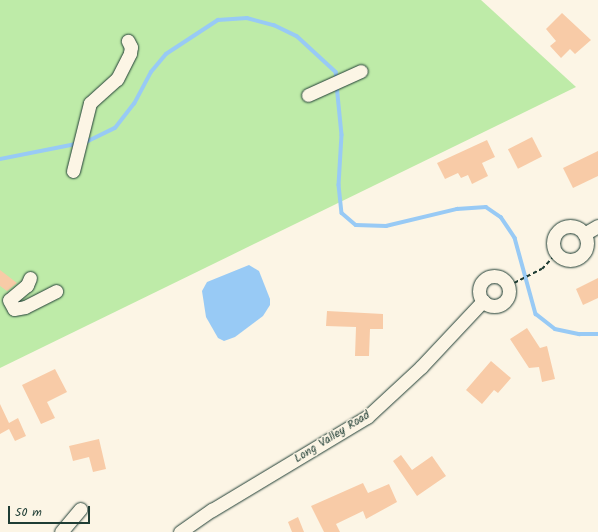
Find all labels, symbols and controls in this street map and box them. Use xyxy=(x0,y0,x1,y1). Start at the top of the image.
street label: Long Valley Road xyxy=(291,408,373,466)
scale bar xyxy=(10,498,92,524)
text: 50 m xyxy=(15,503,42,522)

